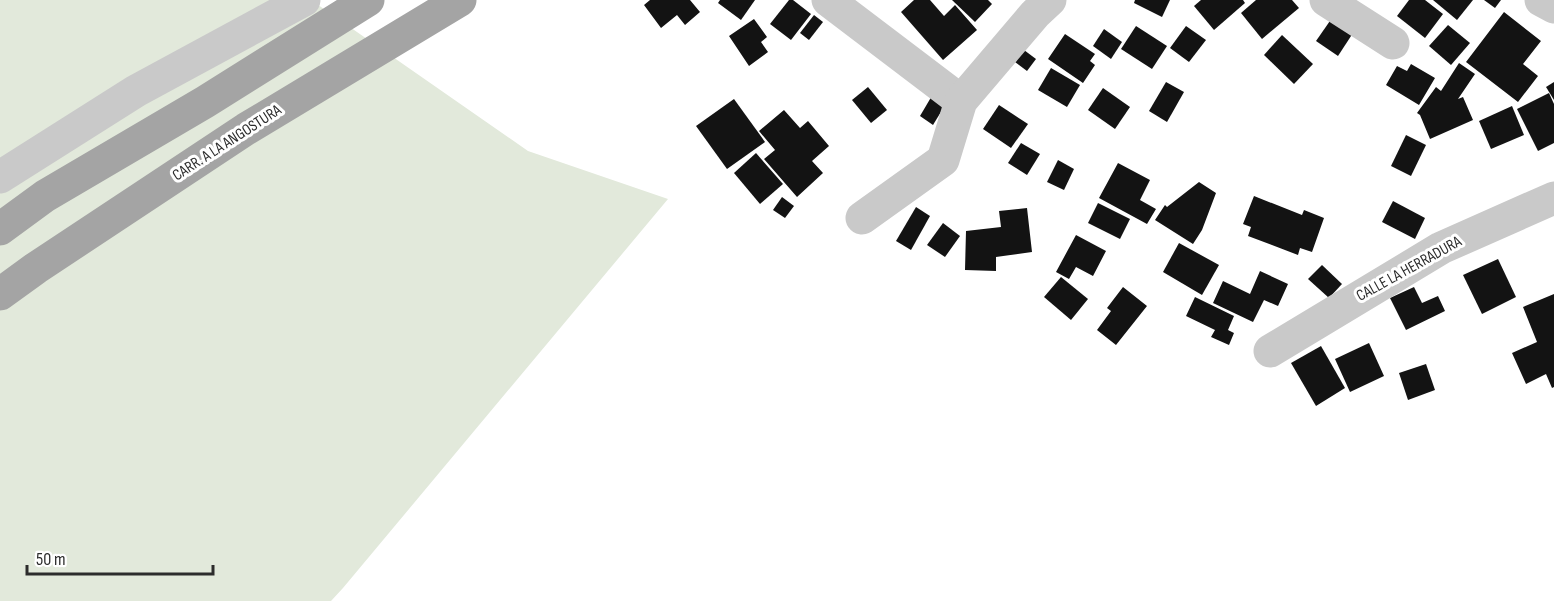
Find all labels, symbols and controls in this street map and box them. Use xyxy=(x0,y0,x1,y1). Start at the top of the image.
street label: CARR. A LA ANGOSTURA xyxy=(169,101,285,185)
street label: CALLE LA HERRADURA xyxy=(1353,232,1465,306)
scale bar xyxy=(27,538,213,576)
text: 50 m xyxy=(36,549,66,570)

